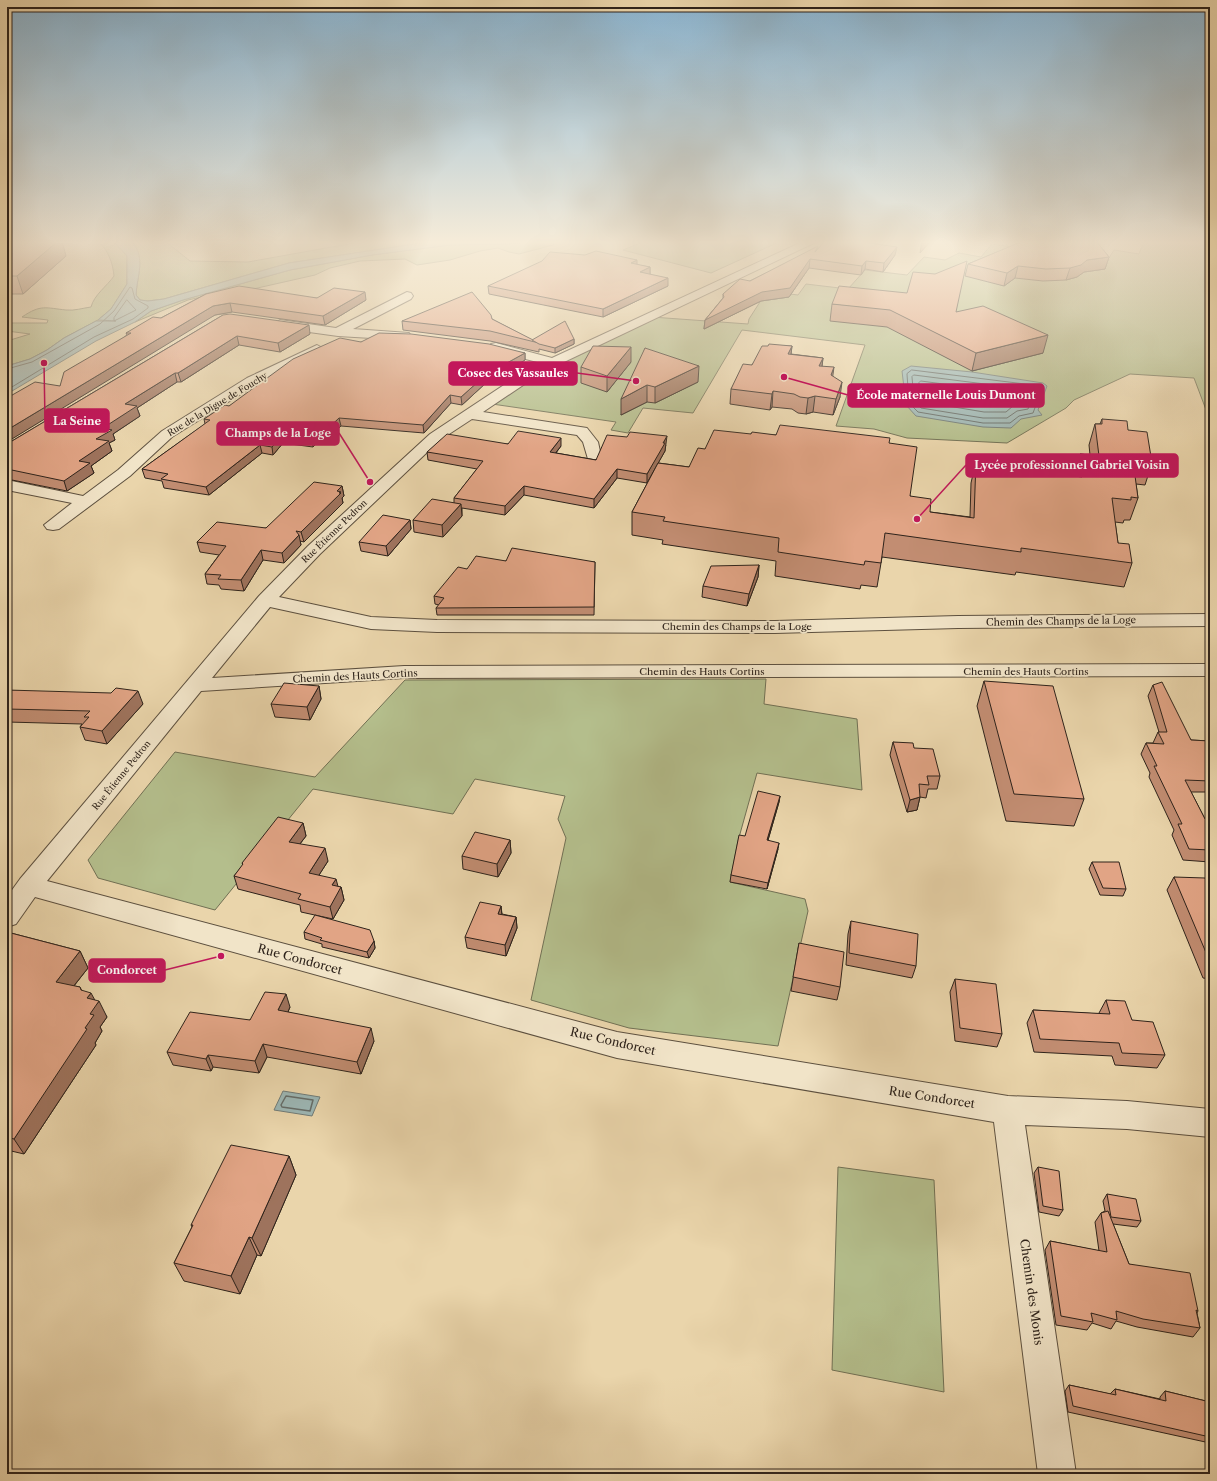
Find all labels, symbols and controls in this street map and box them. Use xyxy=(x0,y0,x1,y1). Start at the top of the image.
callout: Cosec des Vassaules xyxy=(449,362,577,385)
text: Cosec des Vassaules xyxy=(458,366,568,380)
street label: Rue de la Digue de Fouchy xyxy=(165,369,270,438)
callout: École maternelle Louis Dumont xyxy=(848,384,1044,407)
text: École maternelle Louis Dumont xyxy=(856,388,1036,402)
callout: La Seine xyxy=(45,409,109,432)
text: La Seine xyxy=(53,414,102,428)
callout: Champs de la Loge xyxy=(217,422,339,445)
text: Champs de la Loge xyxy=(225,426,331,440)
callout: Lycée professionnel Gabriel Voisin xyxy=(966,454,1178,477)
text: Lycée professionnel Gabriel Voisin xyxy=(974,458,1170,472)
street label: Rue Étienne Pedron xyxy=(299,497,369,565)
street label: Chemin des Champs de la Loge xyxy=(986,613,1136,629)
street label: Chemin des Champs de la Loge xyxy=(662,620,812,633)
street label: Chemin des Hauts Cortins xyxy=(639,665,765,678)
street label: Chemin des Hauts Cortins xyxy=(963,665,1089,678)
street label: Chemin des Hauts Cortins xyxy=(292,666,418,686)
street label: Rue Étienne Pedron xyxy=(90,738,153,812)
street label: Rue Condorcet xyxy=(256,940,345,978)
callout: Condorcet xyxy=(89,959,165,982)
text: Condorcet xyxy=(97,963,158,977)
street label: Rue Condorcet xyxy=(569,1024,658,1058)
street label: Rue Condorcet xyxy=(888,1083,977,1111)
street label: Chemin des Monis xyxy=(1017,1238,1047,1346)

